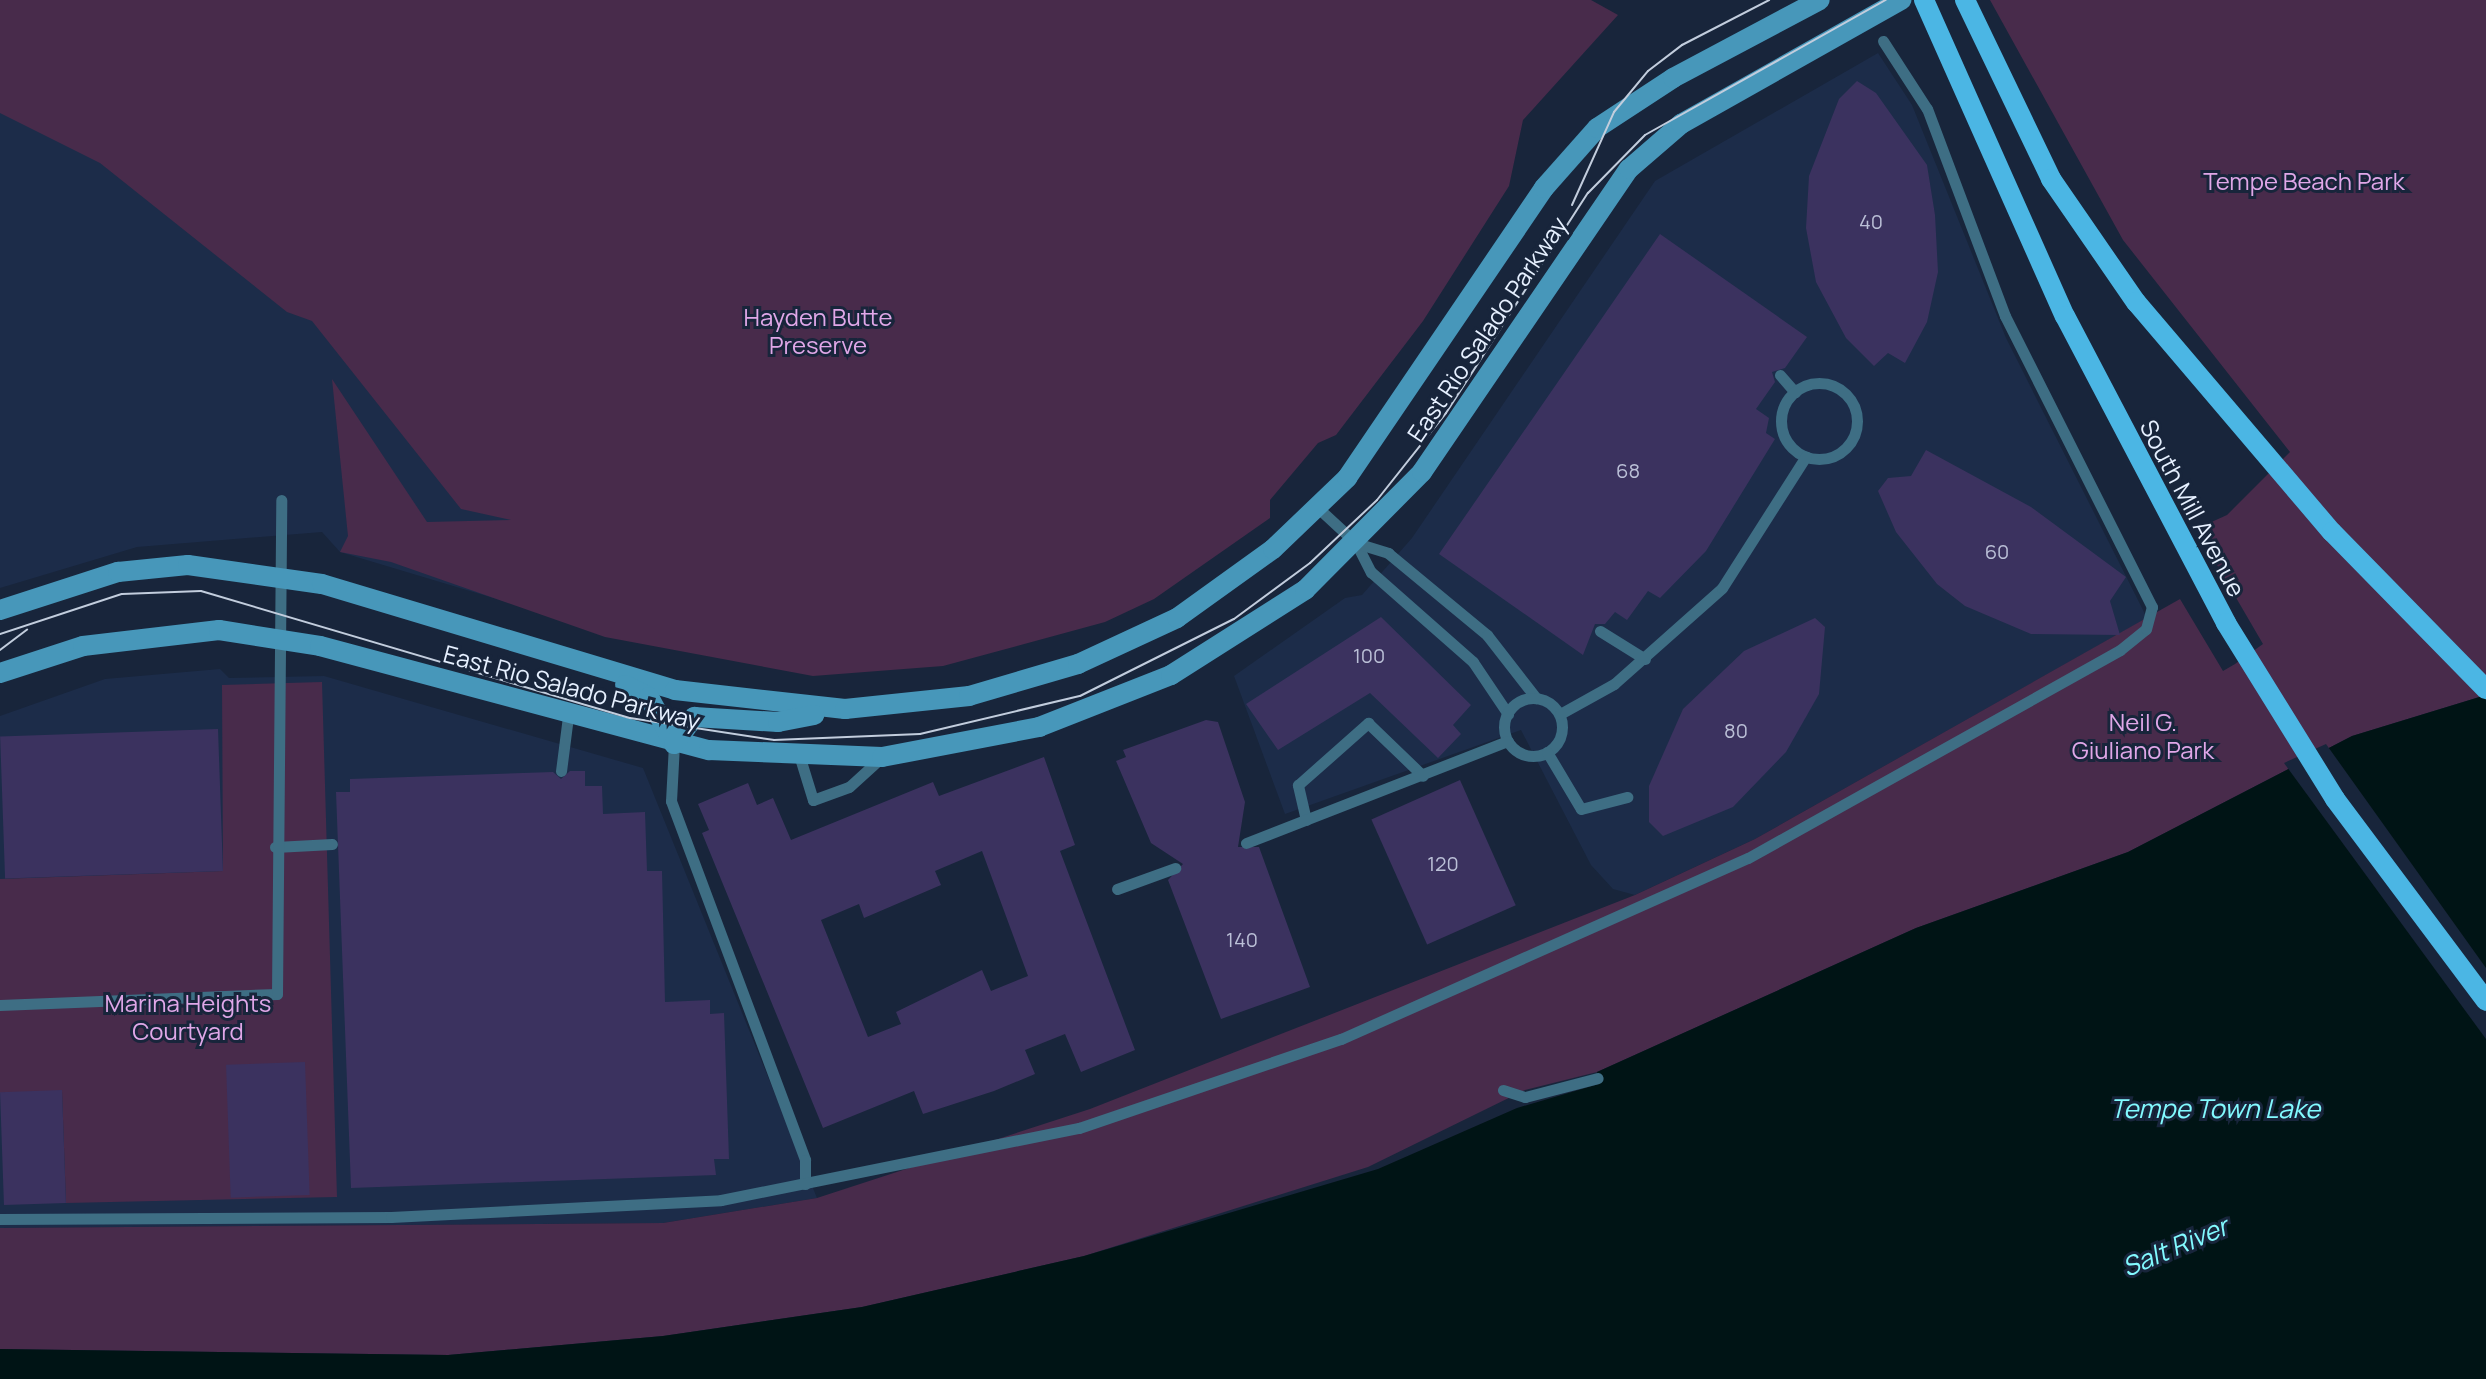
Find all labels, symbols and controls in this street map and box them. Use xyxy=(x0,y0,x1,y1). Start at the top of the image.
park label: Tempe Beach Park xyxy=(2203,167,2405,195)
house number: 40 xyxy=(1859,209,1883,233)
street label: East Rio Salado Parkway xyxy=(1401,211,1573,447)
park label: Hayden Butte Preserve xyxy=(744,303,892,359)
street label: South Mill Avenue xyxy=(2134,415,2252,601)
house number: 68 xyxy=(1616,458,1640,482)
house number: 60 xyxy=(1985,539,2009,563)
street label: East Rio Salado Parkway xyxy=(440,639,704,735)
house number: 100 xyxy=(1353,643,1385,667)
park label: Neil G. Giuliano Park xyxy=(2072,708,2214,764)
house number: 80 xyxy=(1724,718,1748,742)
house number: 120 xyxy=(1427,851,1459,875)
house number: 140 xyxy=(1226,927,1258,951)
park label: Marina Heights Courtyard xyxy=(105,989,271,1045)
water label: Tempe Town Lake xyxy=(2110,1093,2320,1125)
water label: Salt River xyxy=(2117,1211,2233,1283)

